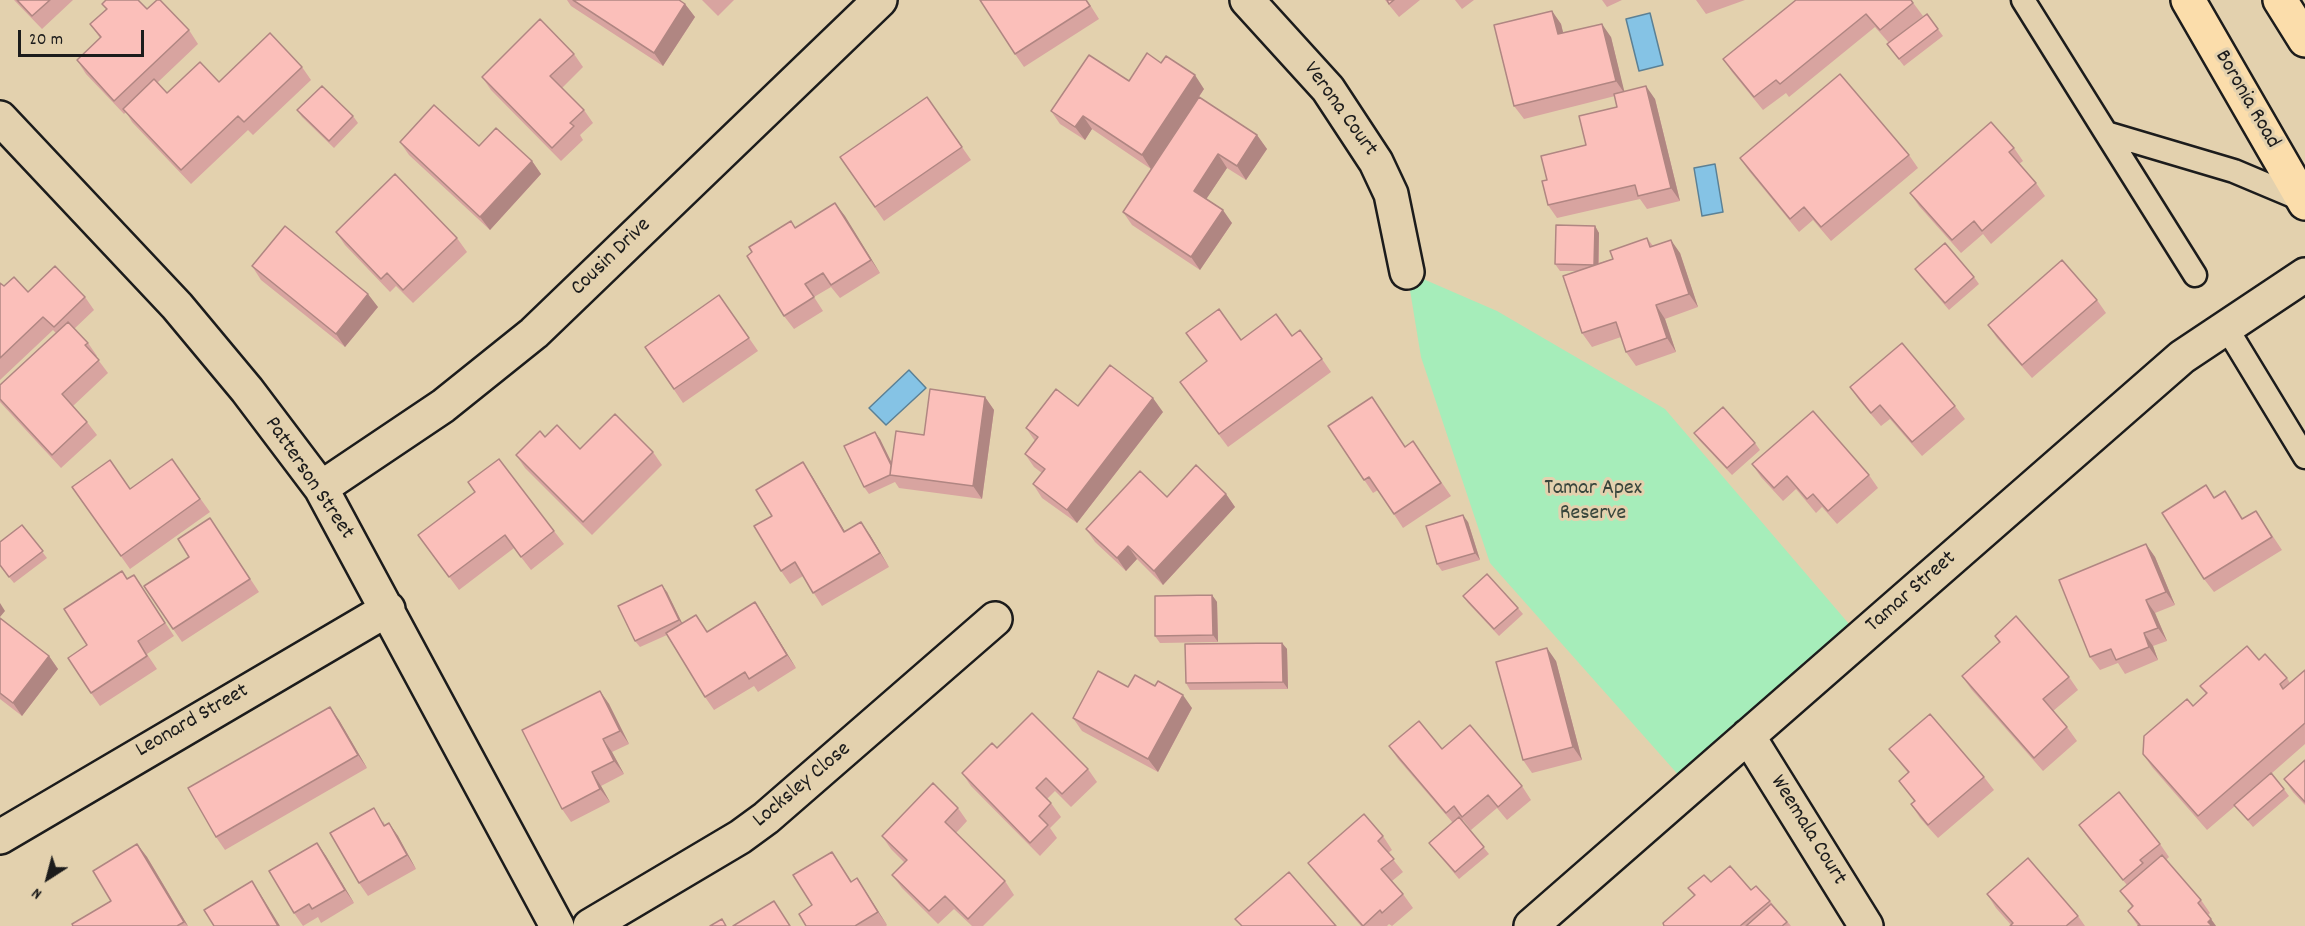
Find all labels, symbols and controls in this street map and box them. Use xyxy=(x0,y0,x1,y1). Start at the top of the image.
scale bar xyxy=(21,18,147,56)
text: 20 m xyxy=(29,28,63,53)
street label: Boronia Road xyxy=(2207,46,2285,154)
street label: Verona Court xyxy=(1296,58,1382,162)
street label: Cousin Drive xyxy=(566,213,658,303)
street label: Patterson Street xyxy=(257,413,359,545)
park label: Tamar Apex Reserve xyxy=(1544,477,1642,528)
street label: Tamar Street xyxy=(1861,547,1963,639)
street label: Leonard Street xyxy=(132,679,254,765)
street label: Locksley Close xyxy=(749,737,857,835)
street label: Weemala Court xyxy=(1763,771,1851,891)
north arrow xyxy=(18,848,78,908)
text: N xyxy=(27,881,47,905)

